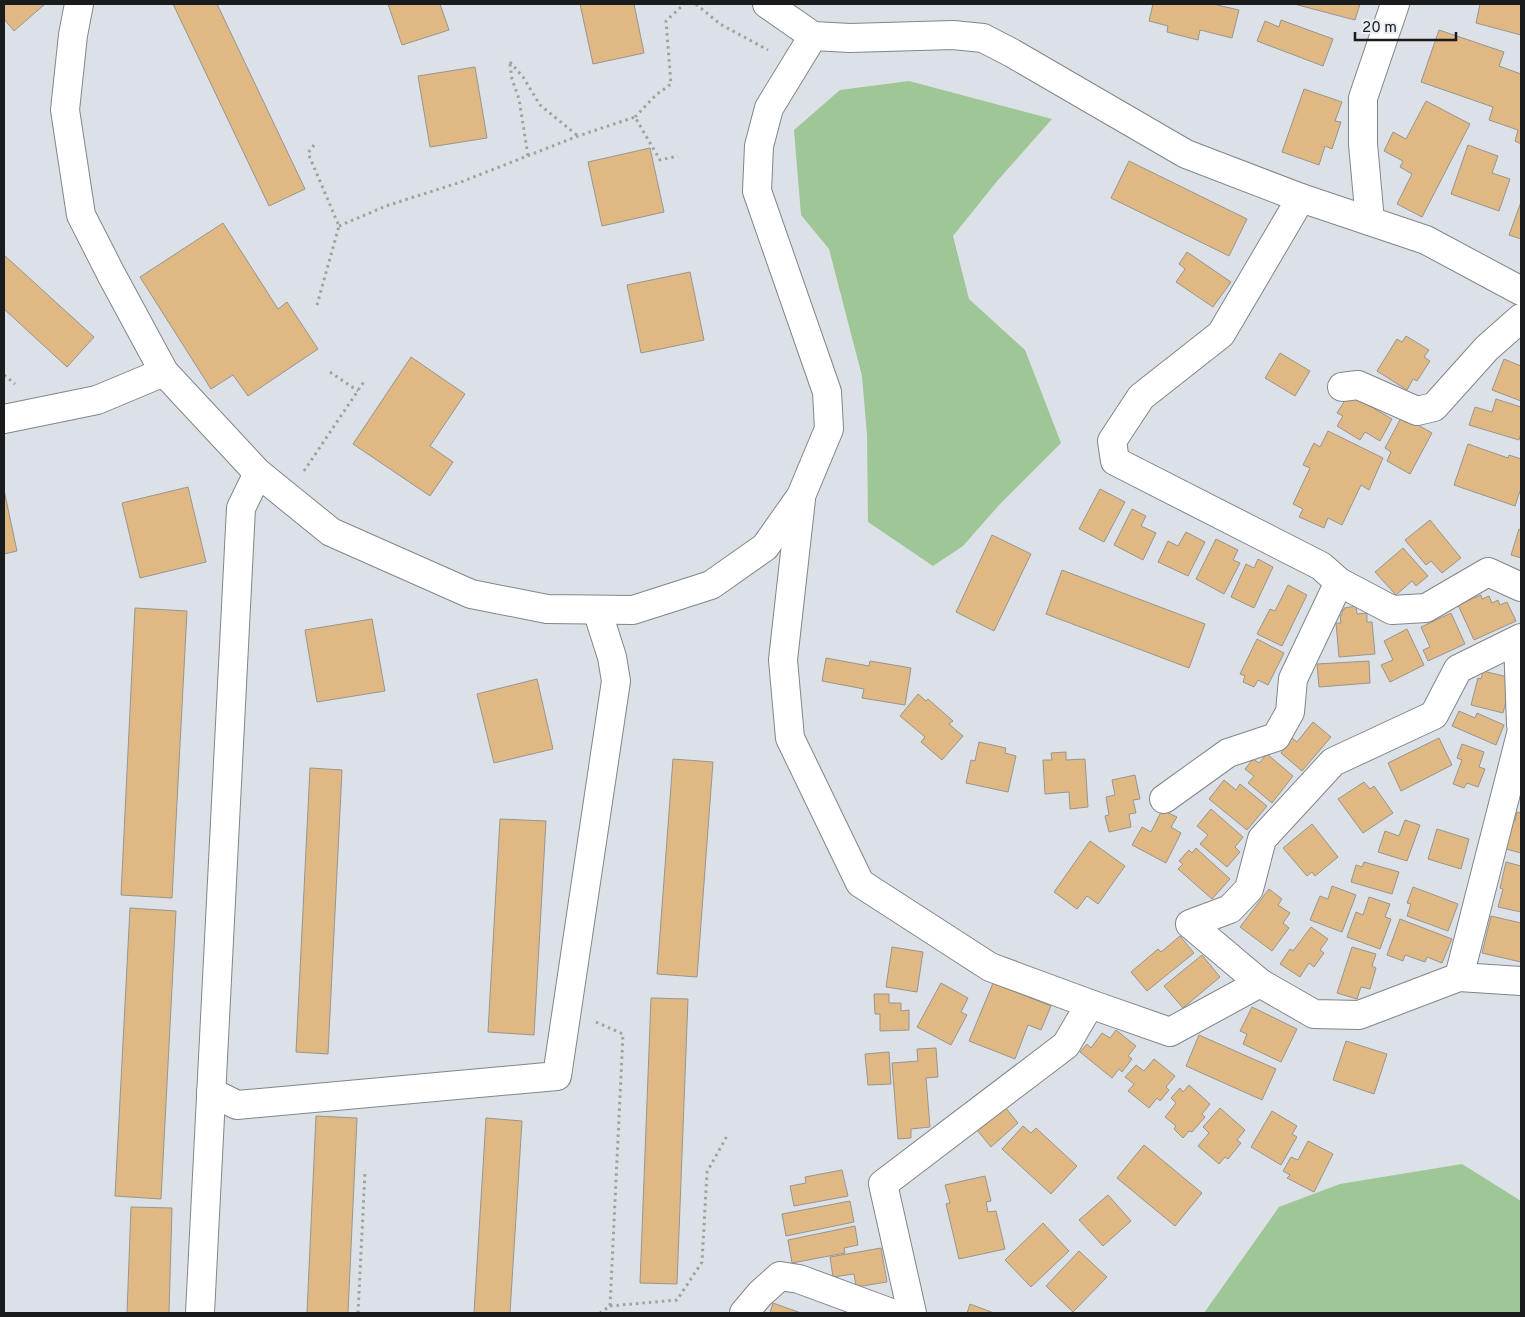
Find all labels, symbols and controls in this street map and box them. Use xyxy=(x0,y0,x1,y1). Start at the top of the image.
scale bar xyxy=(1355,10,1456,42)
text: 20 m xyxy=(1362,19,1397,38)

